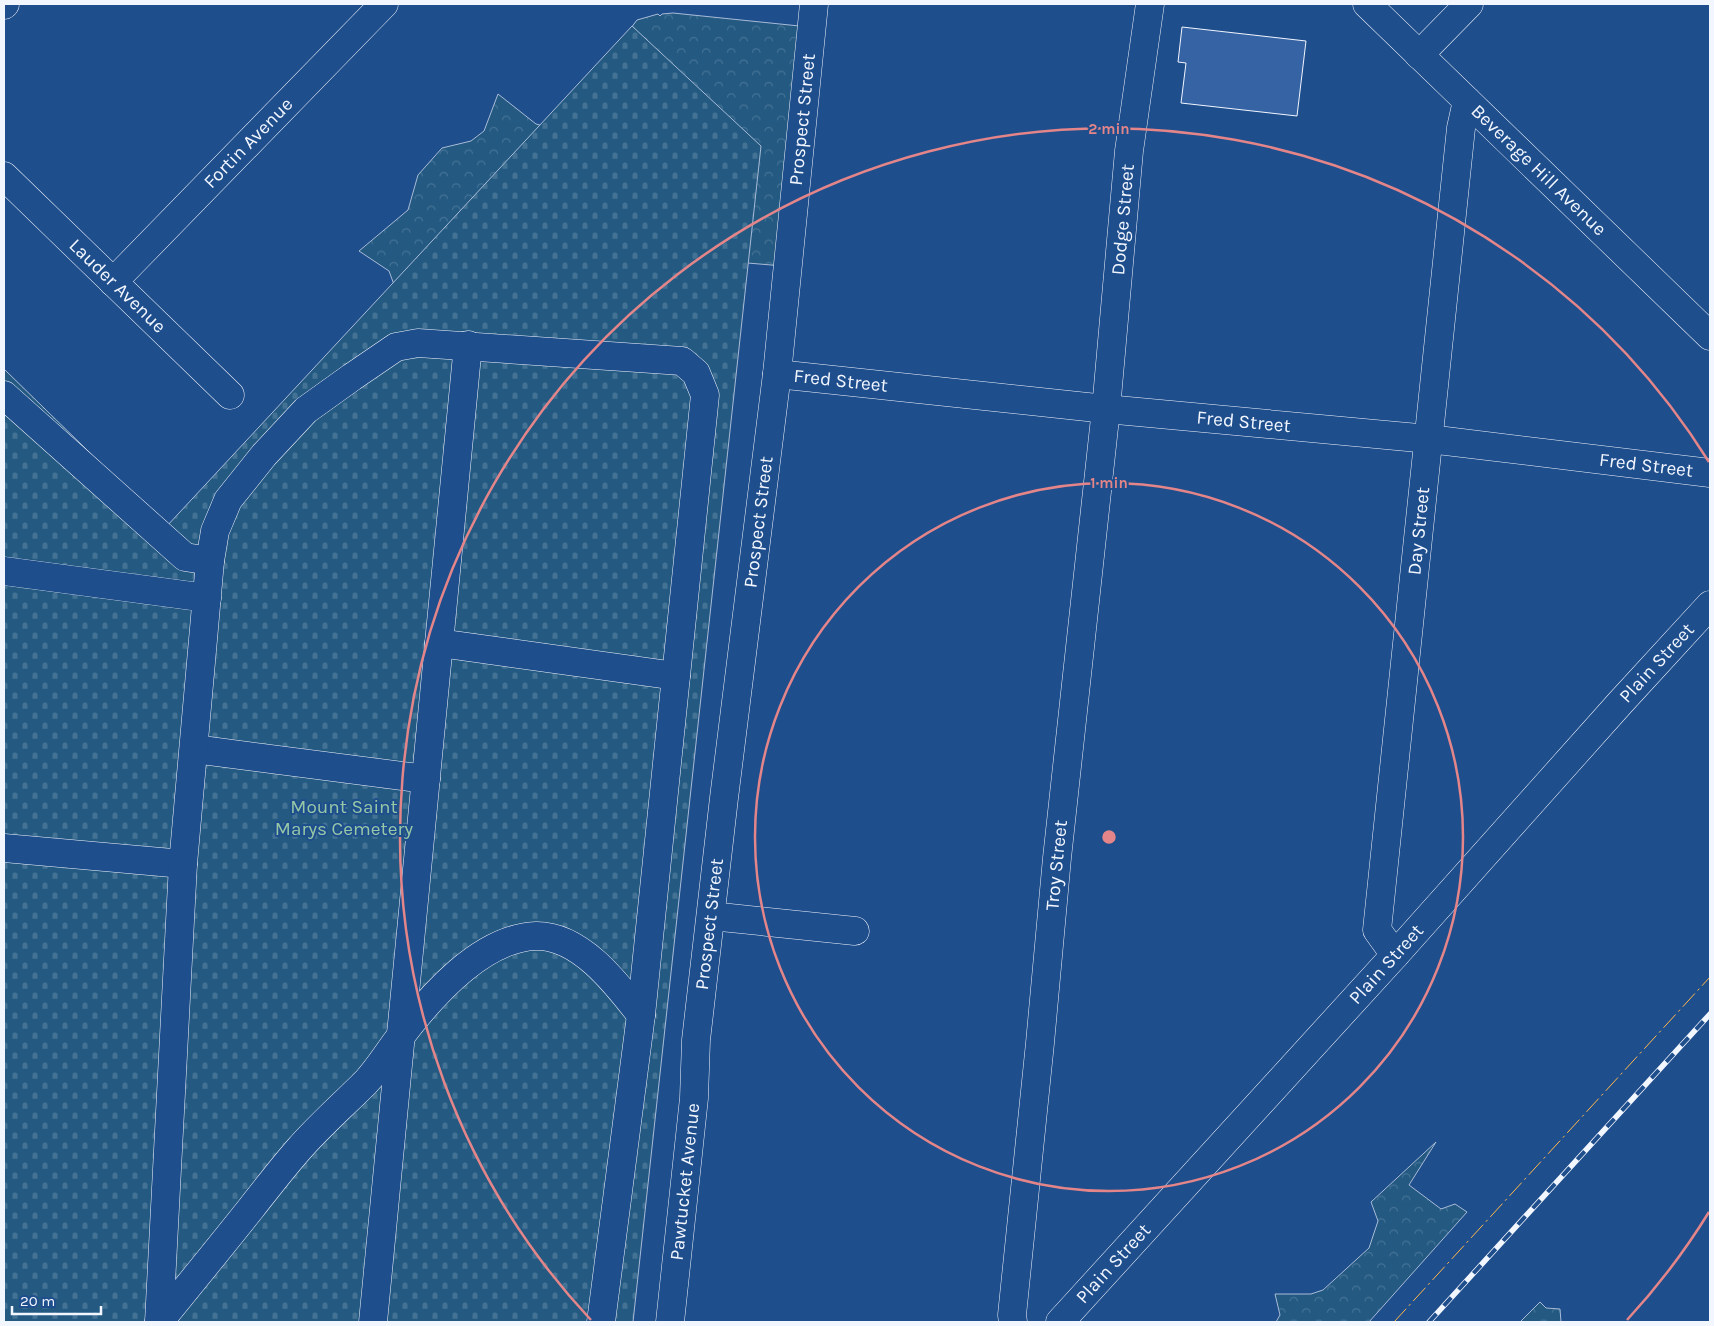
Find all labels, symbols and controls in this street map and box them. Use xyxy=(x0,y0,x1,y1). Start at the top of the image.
street label: Prospect Street xyxy=(785,53,820,186)
street label: Fortin Avenue xyxy=(199,93,298,193)
street label: Beverage Hill Avenue xyxy=(1467,100,1611,241)
text: 2 min xyxy=(1088,120,1130,138)
street label: Dodge Street xyxy=(1107,163,1139,276)
street label: Lauder Avenue xyxy=(65,234,170,338)
street label: Fred Street xyxy=(792,365,889,397)
street label: Fred Street xyxy=(1195,406,1292,437)
street label: Fred Street xyxy=(1598,449,1694,482)
street label: Prospect Street xyxy=(739,455,778,589)
text: 1 min xyxy=(1090,474,1128,492)
street label: Day Street xyxy=(1403,486,1434,576)
street label: Plain Street xyxy=(1615,619,1699,707)
park label: Mount Saint Marys Cemetery xyxy=(275,796,413,840)
street label: Troy Street xyxy=(1041,819,1072,912)
centre of rings xyxy=(1100,828,1118,846)
street label: Prospect Street xyxy=(691,857,728,991)
street label: Plain Street xyxy=(1344,920,1428,1009)
street label: Pawtucket Avenue xyxy=(666,1102,704,1262)
street label: Plain Street xyxy=(1071,1219,1155,1308)
scale bar xyxy=(12,1284,101,1316)
text: 20 m xyxy=(20,1292,55,1310)

